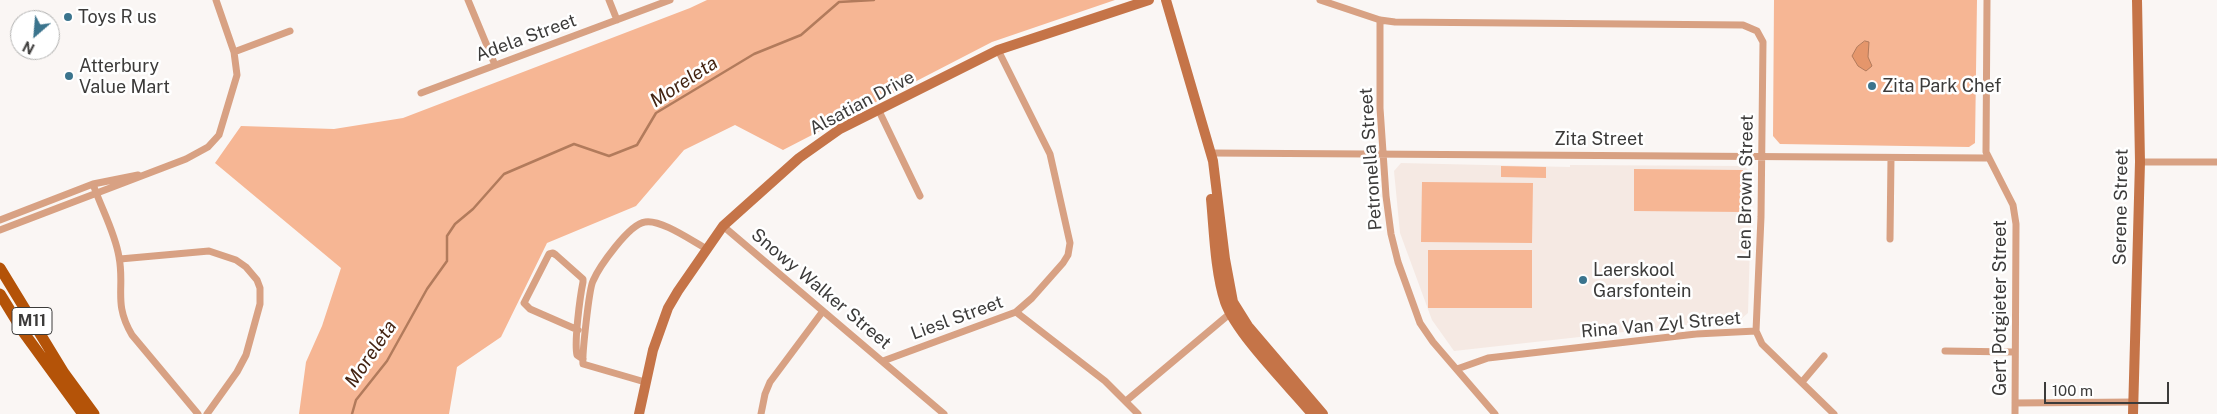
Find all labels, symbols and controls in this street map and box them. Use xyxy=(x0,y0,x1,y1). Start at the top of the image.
place label: Toys R us xyxy=(78,6,157,28)
north arrow xyxy=(10,10,60,60)
street label: Adela Street xyxy=(473,10,579,66)
marker: Toys R us xyxy=(62,11,74,23)
text: N xyxy=(20,38,37,57)
water label: Moreleta xyxy=(646,52,722,112)
place label: Atterbury Value Mart xyxy=(79,55,170,98)
street label: Alsatian Drive xyxy=(806,66,918,140)
marker: Atterbury Value Mart xyxy=(63,70,75,82)
place label: Zita Park Chef xyxy=(1882,75,2001,97)
marker: Zita Park Chef xyxy=(1866,80,1878,92)
street label: Petronella Street xyxy=(1355,87,1387,231)
street label: Len Brown Street xyxy=(1734,114,1758,260)
street label: Zita Street xyxy=(1554,128,1644,150)
street label: Serene Street xyxy=(2109,148,2133,266)
street label: Gert Potgieter Street xyxy=(1989,220,2011,396)
street label: Snowy Walker Street xyxy=(747,224,895,354)
place label: Laerskool Garsfontein xyxy=(1593,259,1691,302)
marker: Laerskool Garsfontein xyxy=(1577,274,1589,286)
street label: Liesl Street xyxy=(908,291,1006,345)
street label: Rina Van Zyl Street xyxy=(1580,307,1742,343)
road number: M11 xyxy=(12,308,52,334)
water label: Moreleta xyxy=(340,316,402,392)
scale bar xyxy=(2047,372,2172,404)
text: 100 m xyxy=(2052,382,2093,399)

